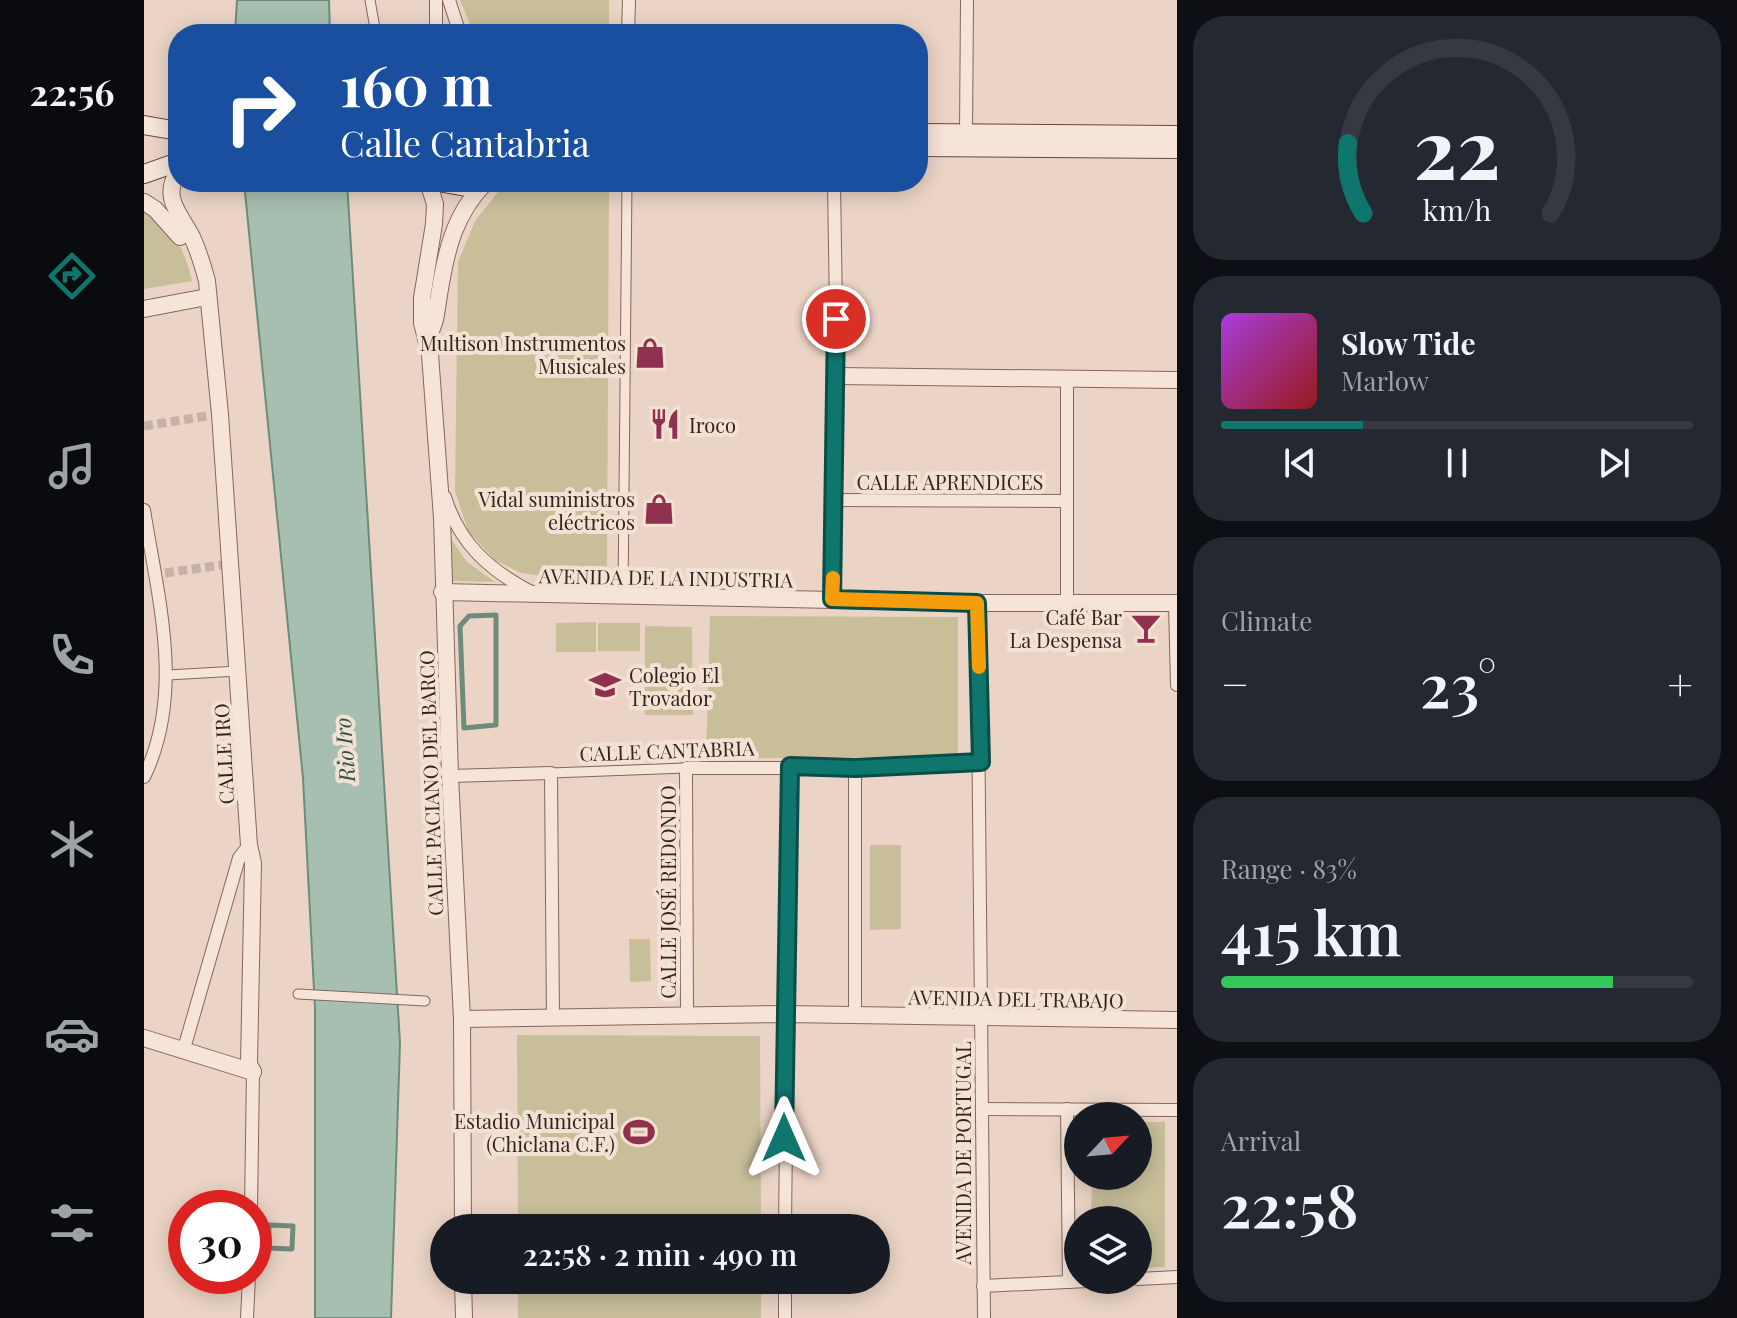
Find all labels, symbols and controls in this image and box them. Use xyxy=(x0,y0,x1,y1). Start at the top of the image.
text: 160 m xyxy=(340,46,493,121)
icon: right xyxy=(208,56,312,160)
text: 22:56 xyxy=(30,67,114,115)
text: 22 xyxy=(1413,90,1501,201)
text: Calle Cantabria xyxy=(340,118,590,166)
text: km/h xyxy=(1423,190,1491,228)
icon: directions xyxy=(44,248,100,304)
pin xyxy=(802,285,870,353)
icon: arrive xyxy=(814,297,858,341)
text: Slow Tide xyxy=(1341,323,1476,363)
place label: Multison Instrumentos Musicales xyxy=(420,329,626,379)
shop icon: Multison Instrumentos Musicales xyxy=(633,336,667,370)
text: Marlow xyxy=(1341,363,1429,398)
restaurant icon: Iroco xyxy=(648,407,682,441)
place label: Iroco xyxy=(689,411,736,438)
icon: music xyxy=(44,438,100,494)
icon: previous xyxy=(1278,441,1322,485)
icon: pause xyxy=(1435,441,1479,485)
icon: next xyxy=(1592,441,1636,485)
street label: CALLE APRENDICES xyxy=(857,468,1043,495)
place label: Vidal suministros eléctricos xyxy=(477,485,635,535)
shop icon: Vidal suministros eléctricos xyxy=(642,492,676,526)
street label: AVENIDA DE LA INDUSTRIA xyxy=(538,561,794,593)
place label: Café Bar La Despensa xyxy=(1009,603,1122,653)
text: Climate xyxy=(1221,603,1312,638)
bar icon: Café Bar La Despensa xyxy=(1129,611,1163,645)
icon: phone xyxy=(44,627,100,683)
text: 23° xyxy=(1420,643,1497,723)
street label: CALLE PACIANO DEL BARCO xyxy=(412,650,448,916)
text: − xyxy=(1221,653,1249,712)
text: + xyxy=(1667,653,1693,712)
place label: Colegio El Trovador xyxy=(629,661,720,711)
school or university icon: Colegio El Trovador xyxy=(588,668,622,702)
street label: CALLE IRO xyxy=(207,703,239,805)
water label: Rio Iro xyxy=(327,717,361,784)
street label: CALLE CANTABRIA xyxy=(579,733,755,767)
street label: CALLE JOSÉ REDONDO xyxy=(654,785,681,999)
icon: climate xyxy=(44,816,100,872)
text: Range · 83% xyxy=(1221,851,1357,886)
text: 415 km xyxy=(1221,891,1401,971)
street label: AVENIDA DEL TRABAJO xyxy=(907,983,1124,1013)
icon: car xyxy=(44,1006,100,1062)
street label: AVENIDA DE PORTUGAL xyxy=(949,1041,976,1266)
position arrow xyxy=(742,1096,826,1180)
north arrow xyxy=(1064,1102,1152,1190)
map controls xyxy=(1064,1102,1152,1294)
place label: Estadio Municipal (Chiclana C.F.) xyxy=(454,1107,615,1157)
sports icon: Estadio Municipal (Chiclana C.F.) xyxy=(622,1115,656,1149)
text: Arrival xyxy=(1221,1123,1301,1158)
text: 22:58 xyxy=(1221,1163,1359,1243)
speed limit sign: 30 xyxy=(168,1190,272,1294)
icon: filters xyxy=(44,1195,100,1251)
button: layers xyxy=(1064,1206,1152,1294)
text: 22:58 · 2 min · 490 m xyxy=(523,1234,797,1274)

